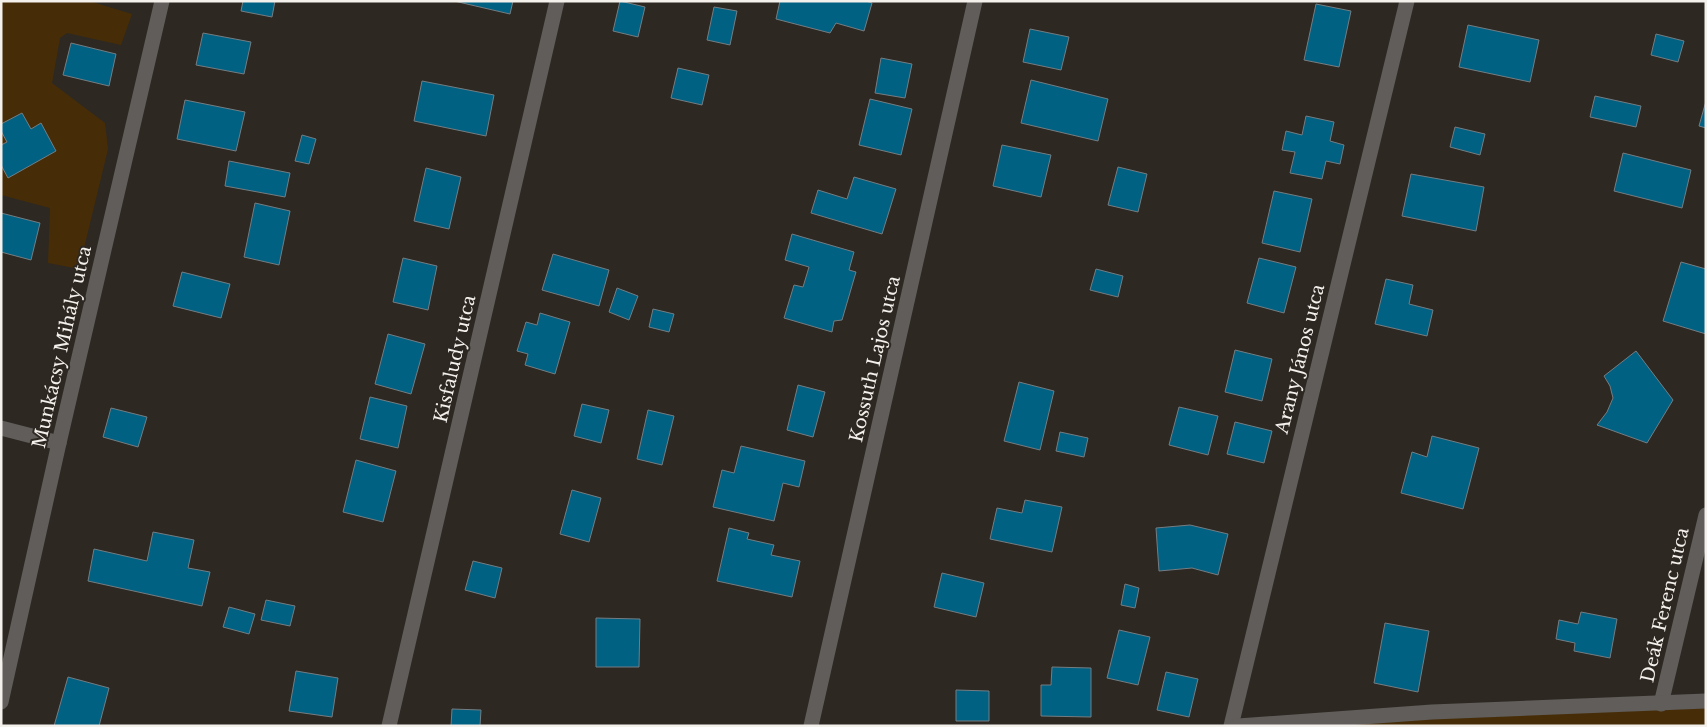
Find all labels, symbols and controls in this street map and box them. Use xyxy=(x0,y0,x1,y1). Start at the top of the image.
street label: Munkácsy Mihály utca xyxy=(28,244,96,450)
street label: Kossuth Lajos utca xyxy=(845,274,905,444)
street label: Arany János utca xyxy=(1271,282,1329,437)
street label: Kisfaludy utca xyxy=(430,293,480,425)
street label: Deák Ferenc utca xyxy=(1636,525,1694,685)

